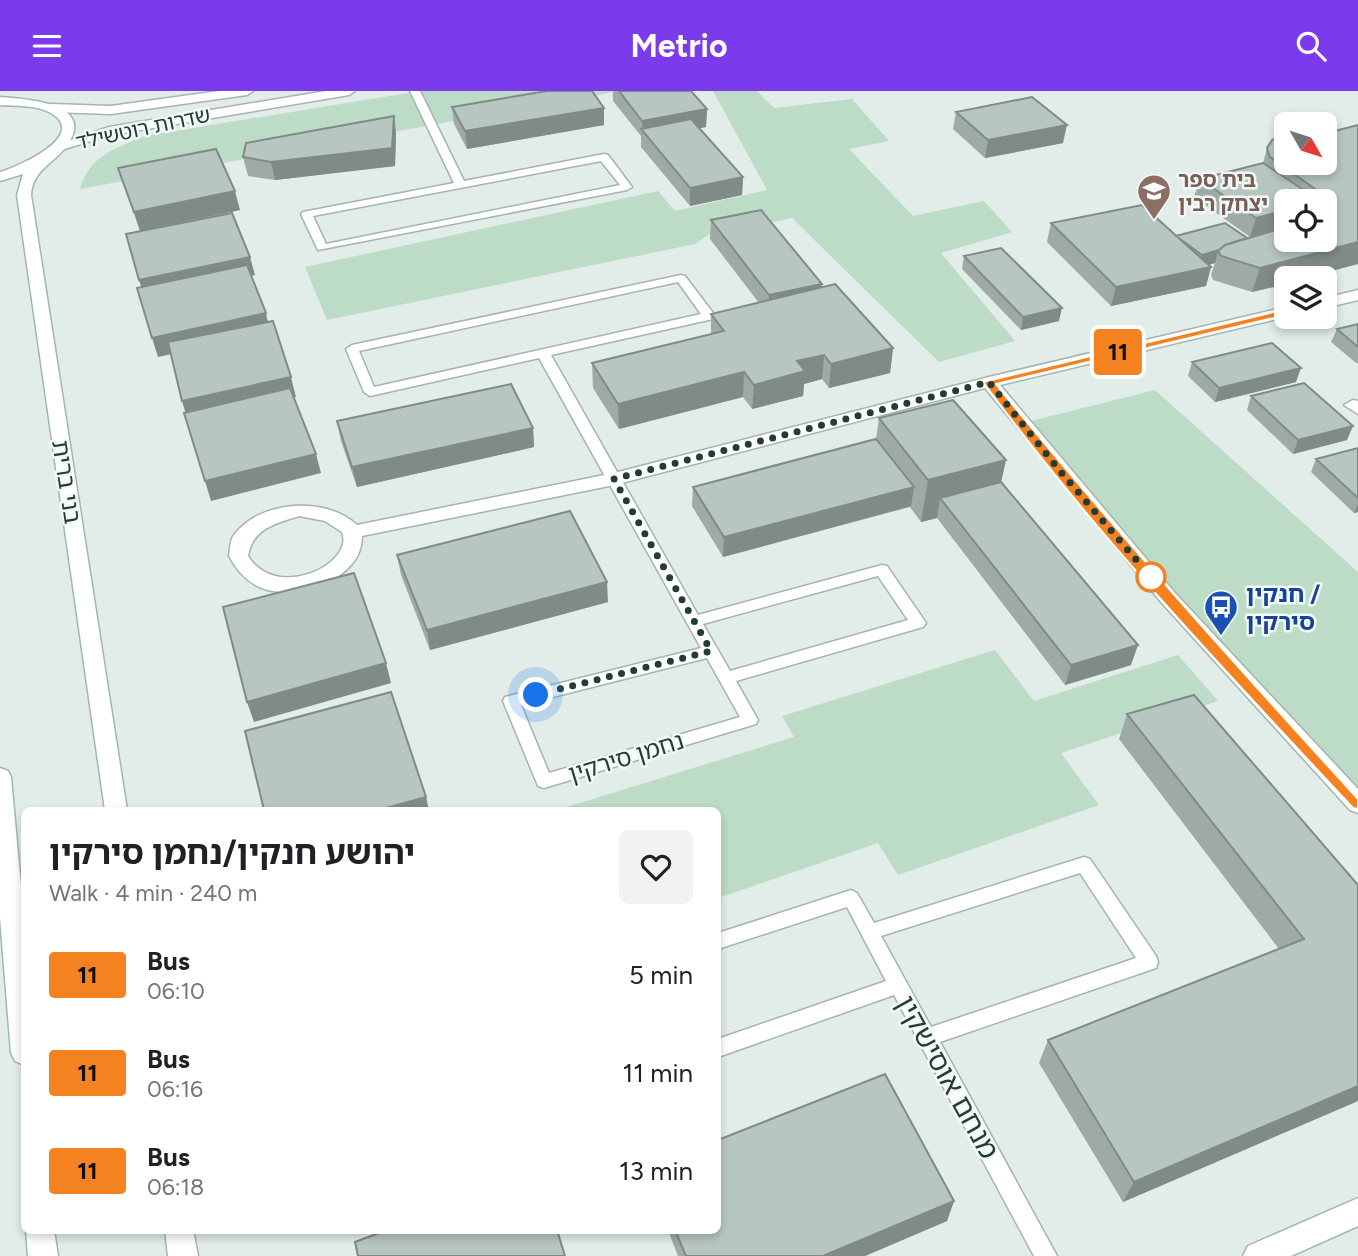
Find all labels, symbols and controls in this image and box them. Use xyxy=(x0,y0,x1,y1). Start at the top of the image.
icon: menu xyxy=(28,27,66,65)
text: Metrio xyxy=(630,27,728,65)
icon: search xyxy=(1292,27,1330,65)
street label: שדרות רוטשילד xyxy=(73,102,213,154)
north arrow xyxy=(1274,112,1337,175)
map controls xyxy=(1274,112,1337,329)
place label: בית ספר יצחק רבין xyxy=(1178,167,1268,216)
school or university icon: בית ספר יצחק רבין xyxy=(1135,172,1173,221)
button: locate xyxy=(1274,189,1337,252)
button: layers xyxy=(1274,266,1337,329)
line badge: 11 xyxy=(1086,329,1150,375)
text: 11 xyxy=(1108,337,1128,366)
street label: בני ברית xyxy=(46,438,88,526)
unlabelled marker xyxy=(1136,562,1166,592)
place label: חנקין / סירקין xyxy=(1246,579,1321,636)
bus stop icon: חנקין / סירקין xyxy=(1202,588,1240,637)
your location xyxy=(518,677,553,712)
street label: נחמן סירקין xyxy=(565,726,687,788)
button: heart xyxy=(619,830,693,904)
text: יהושע חנקין/נחמן סירקין xyxy=(49,833,415,872)
text: Walk · 4 min · 240 m xyxy=(49,879,257,907)
text: Bus xyxy=(147,945,190,977)
text: 5 min xyxy=(629,959,693,991)
text: 11 xyxy=(77,960,98,989)
text: 06:10 xyxy=(147,977,205,1005)
street label: מנחם אוסישקין xyxy=(889,989,1007,1165)
text: Bus xyxy=(147,1043,190,1075)
text: 11 min xyxy=(622,1057,693,1089)
text: 11 xyxy=(77,1058,98,1087)
text: 06:16 xyxy=(147,1075,203,1103)
text: Bus xyxy=(147,1141,190,1173)
text: 13 min xyxy=(619,1155,693,1187)
text: 11 xyxy=(77,1156,98,1185)
text: 06:18 xyxy=(147,1173,204,1201)

